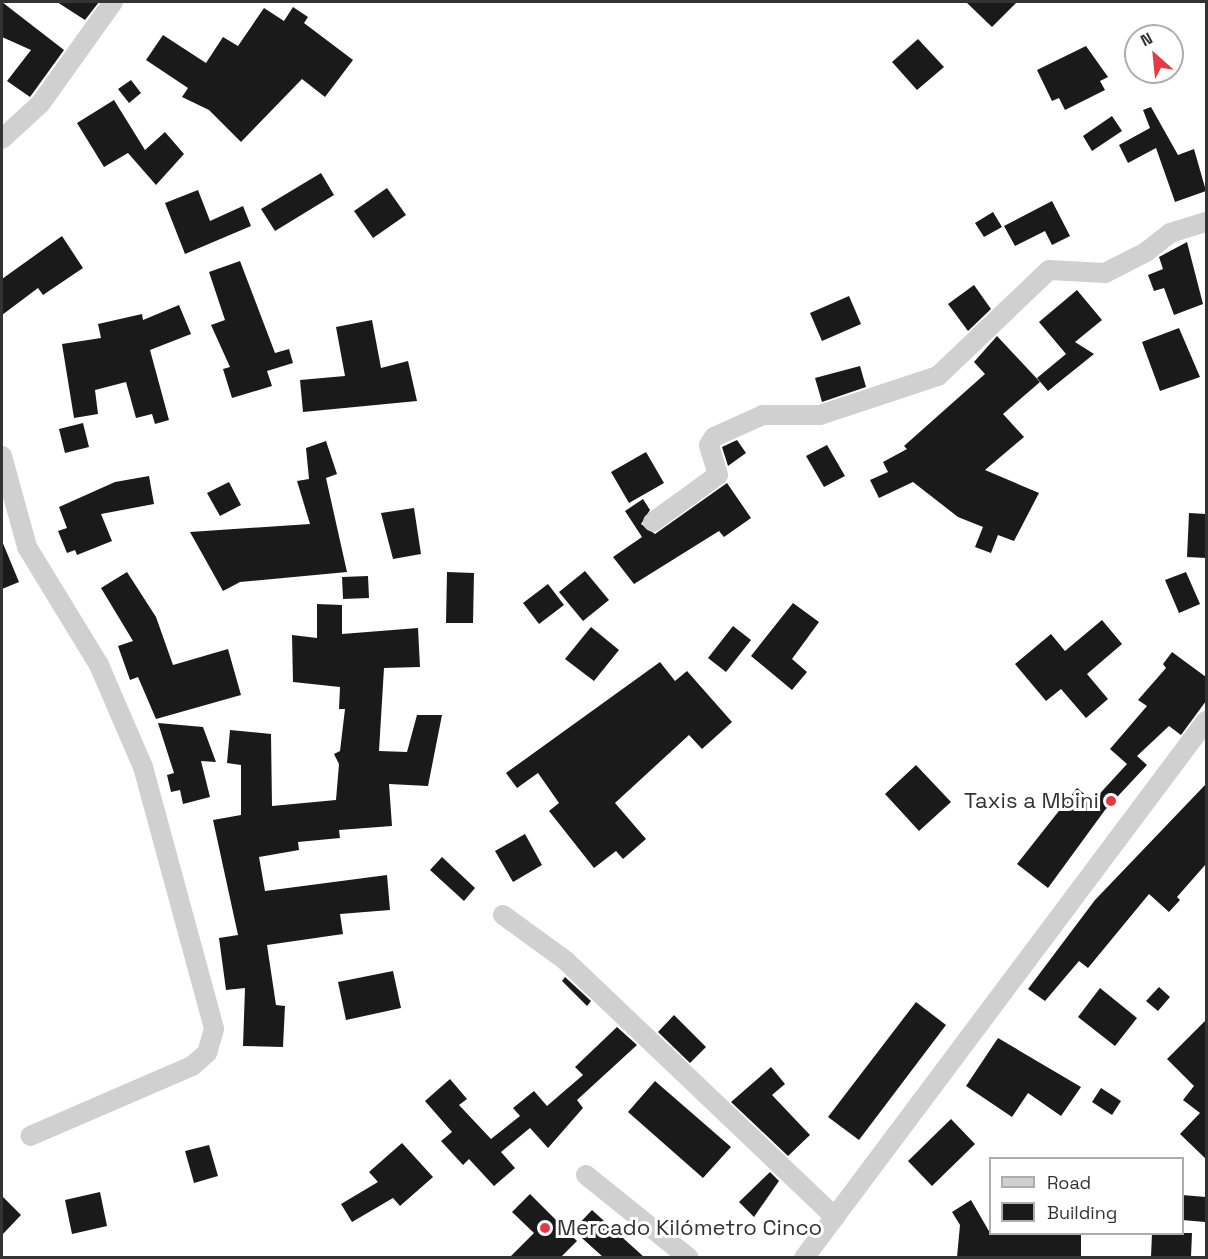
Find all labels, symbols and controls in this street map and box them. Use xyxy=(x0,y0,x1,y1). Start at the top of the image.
north arrow xyxy=(1124,24,1184,84)
text: N xyxy=(1137,28,1156,51)
place label: Taxis a Mbini xyxy=(964,788,1099,814)
marker: Taxis a Mbini xyxy=(1104,794,1118,808)
legend xyxy=(989,1157,1184,1235)
text: Road xyxy=(1047,1171,1091,1194)
text: Building xyxy=(1047,1201,1117,1224)
place label: Mercado Kilómetro Cinco xyxy=(557,1215,822,1241)
marker: Mercado Kilómetro Cinco xyxy=(538,1221,552,1235)

